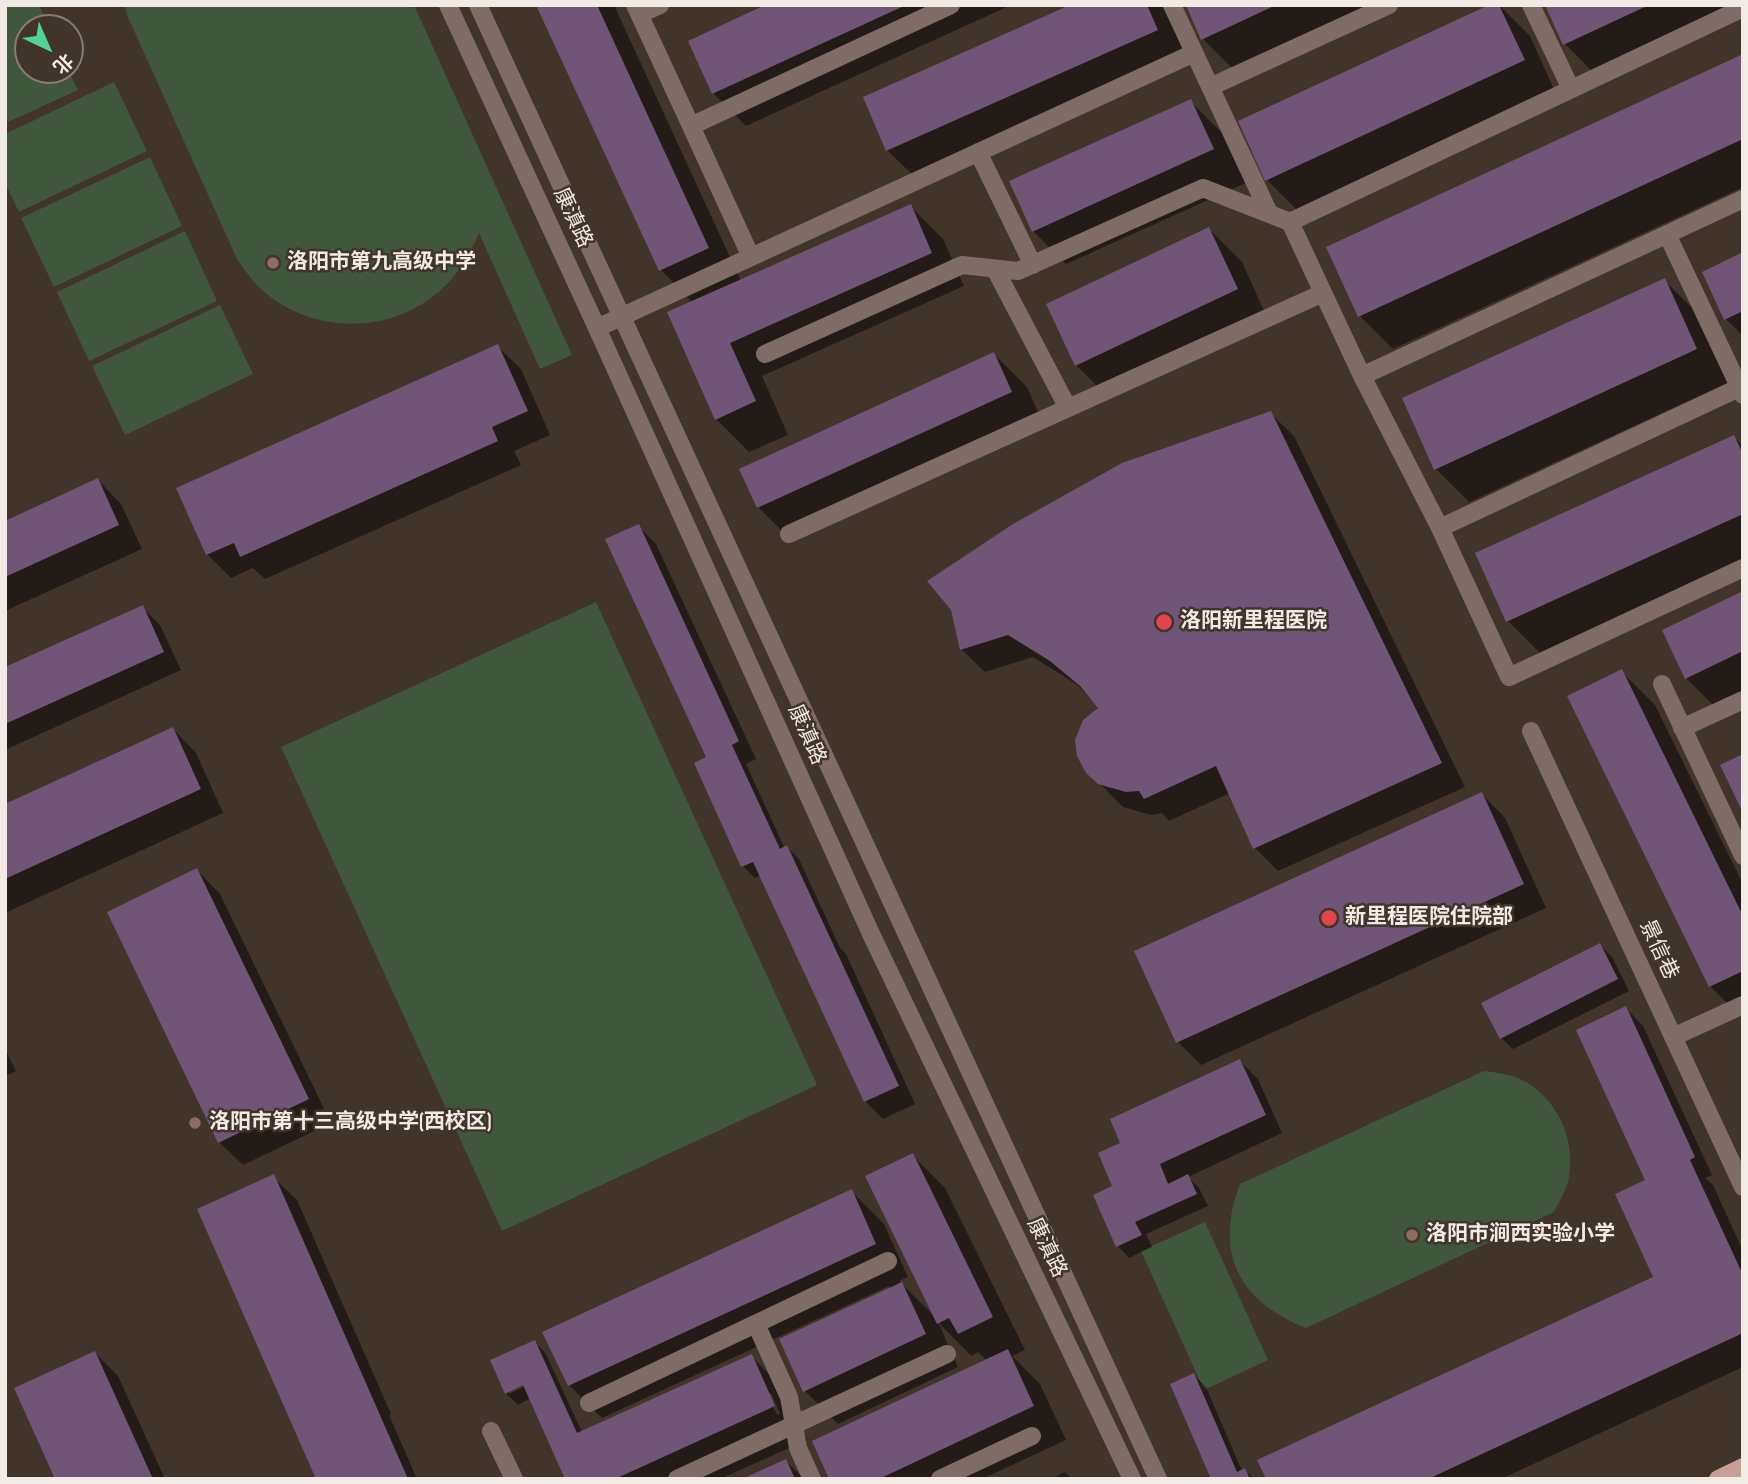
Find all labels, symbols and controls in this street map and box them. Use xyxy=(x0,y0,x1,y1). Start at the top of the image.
north arrow xyxy=(14,14,84,84)
text: 北 xyxy=(48,48,77,78)
street label: 康滇路 xyxy=(547,184,597,252)
place label: 洛阳市第九高级中学 xyxy=(287,250,476,276)
marker: 洛阳市第九高级中学 xyxy=(265,255,281,271)
place label: 洛阳新里程医院 xyxy=(1180,609,1327,635)
marker: 洛阳新里程医院 xyxy=(1154,612,1174,632)
street label: 康滇路 xyxy=(782,701,830,769)
place label: 新里程医院住院部 xyxy=(1345,905,1513,931)
marker: 新里程医院住院部 xyxy=(1319,908,1339,928)
street label: 景信巷 xyxy=(1633,916,1683,984)
place label: 洛阳市第十三高级中学(西校区) xyxy=(209,1110,492,1136)
marker: 洛阳市第十三高级中学(西校区) xyxy=(187,1115,203,1131)
street label: 康滇路 xyxy=(1021,1214,1071,1282)
place label: 洛阳市涧西实验小学 xyxy=(1426,1222,1615,1248)
marker: 洛阳市涧西实验小学 xyxy=(1404,1227,1420,1243)

